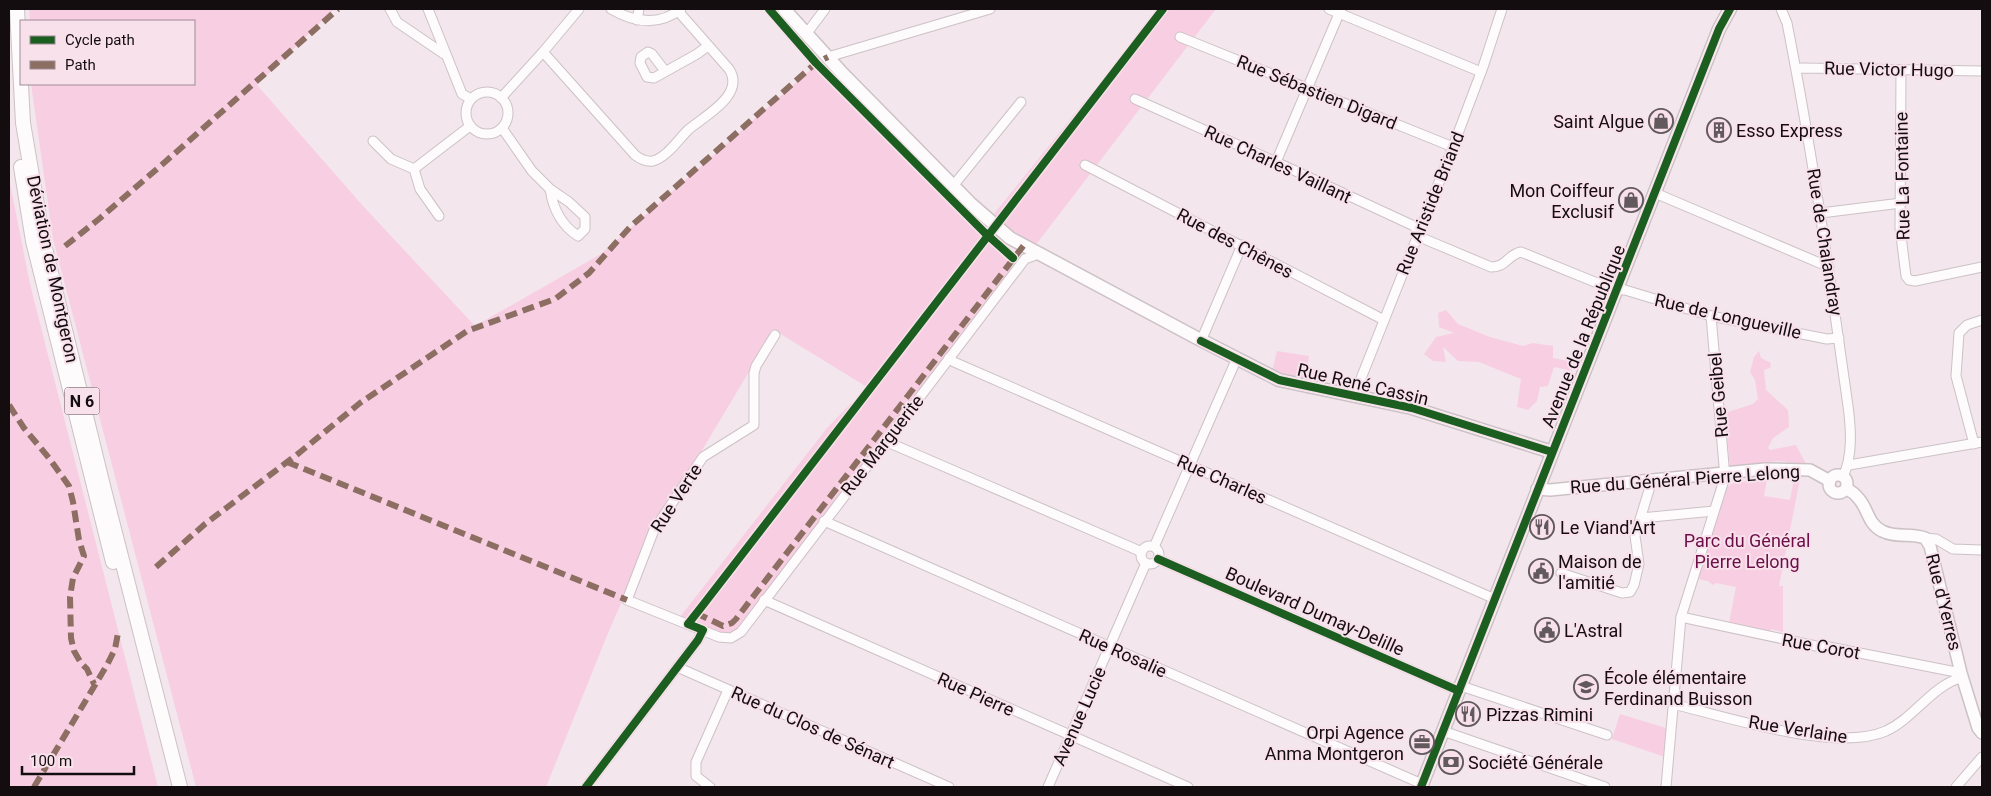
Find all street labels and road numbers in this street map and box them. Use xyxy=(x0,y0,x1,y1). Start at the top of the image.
street label: Rue Sébastien Digard xyxy=(1234,50,1400,134)
street label: Rue Victor Hugo xyxy=(1824,57,1954,81)
street label: Rue La Fontaine xyxy=(1890,112,1914,240)
street label: Rue Charles Vaillant xyxy=(1201,121,1355,207)
street label: Rue Aristide Briand xyxy=(1392,128,1468,278)
street label: Rue de Chalandray xyxy=(1803,167,1847,318)
street label: Déviation de Montgeron xyxy=(23,173,83,365)
street label: Rue des Chênes xyxy=(1173,204,1297,282)
street label: Avenue de la République xyxy=(1537,241,1629,431)
street label: Rue de Longueville xyxy=(1653,289,1803,343)
street label: Rue Geibel xyxy=(1704,352,1732,438)
street label: Rue René Cassin xyxy=(1295,359,1431,409)
road number: N 6 xyxy=(64,388,100,414)
street label: Rue Marguerite xyxy=(836,390,928,500)
street label: Rue Charles xyxy=(1174,450,1270,508)
street label: Rue Verte xyxy=(646,460,706,536)
street label: Rue du Général Pierre Lelong xyxy=(1569,460,1801,498)
street label: Rue d'Yerres xyxy=(1922,551,1966,653)
street label: Boulevard Dumay-Delille xyxy=(1222,562,1408,660)
street label: Rue Rosalie xyxy=(1076,624,1170,682)
street label: Rue Corot xyxy=(1780,629,1862,663)
street label: Avenue Lucie xyxy=(1048,663,1110,769)
street label: Rue Pierre xyxy=(934,668,1018,720)
street label: Rue du Clos de Sénart xyxy=(728,682,898,772)
street label: Rue Verlaine xyxy=(1747,711,1849,747)

